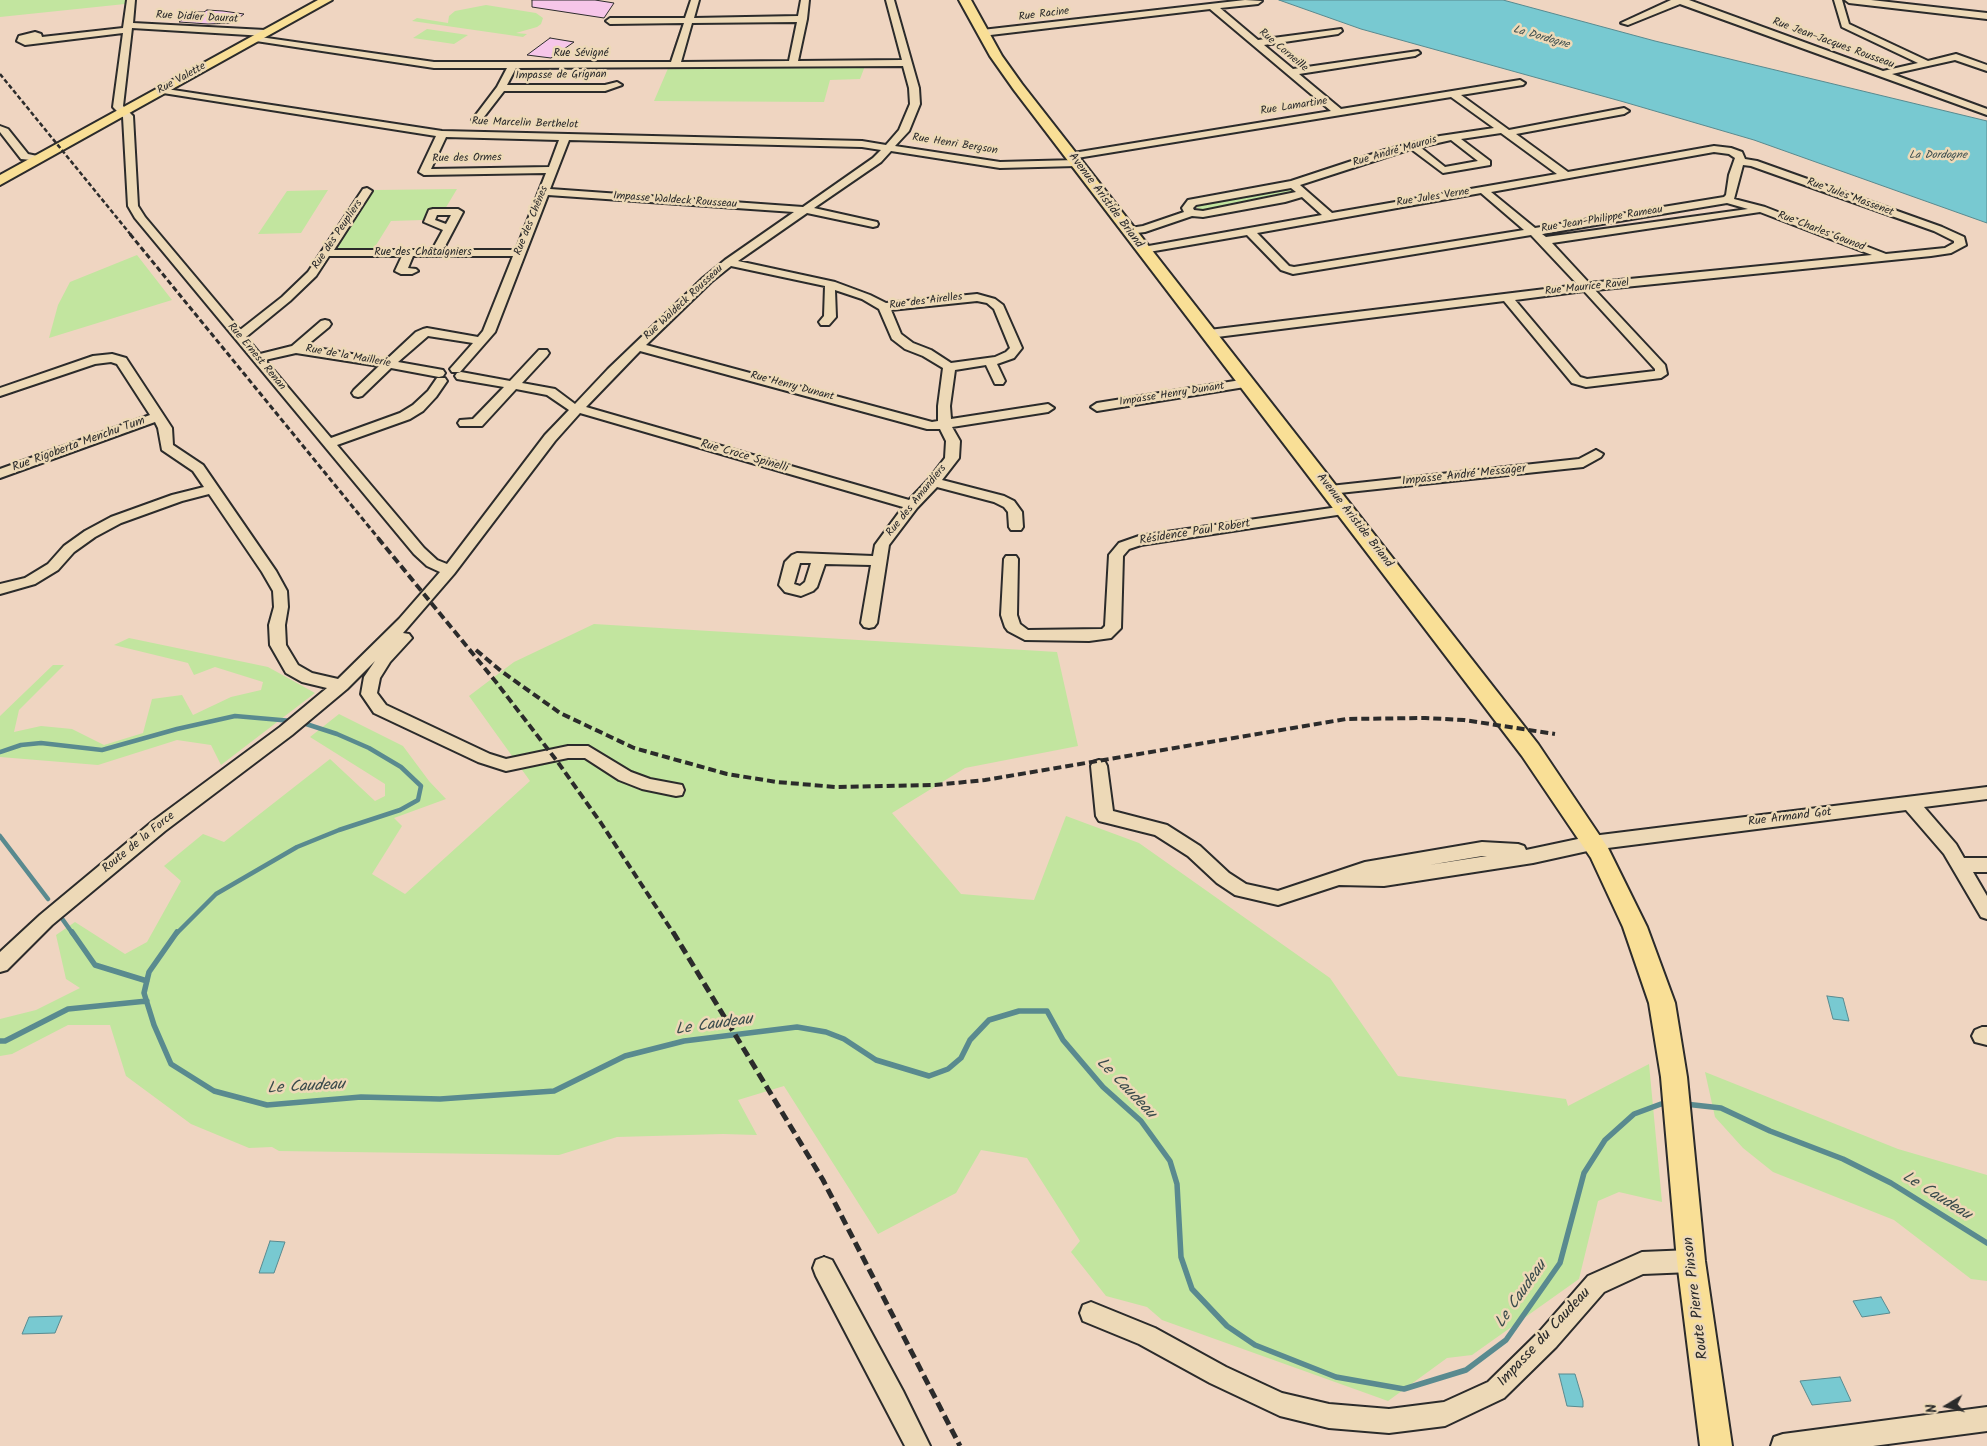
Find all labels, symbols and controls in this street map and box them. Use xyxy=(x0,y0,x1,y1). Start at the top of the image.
street label: Rue Racine xyxy=(1018,5,1070,25)
street label: Rue Didier Daurat xyxy=(155,9,239,27)
street label: Rue Jean-Jacques Rousseau xyxy=(1770,16,1896,72)
water label: La Dordogne xyxy=(1511,24,1571,52)
street label: Rue Corneille xyxy=(1256,27,1310,75)
street label: Rue Sévigné xyxy=(554,47,608,61)
street label: Rue Valette xyxy=(156,60,208,98)
street label: Impasse de Grignan xyxy=(515,69,607,83)
street label: Rue Lamartine xyxy=(1260,95,1328,119)
street label: Rue Marcelin Berthelot xyxy=(471,116,579,132)
street label: Rue Henri Bergson xyxy=(911,132,999,158)
street label: Rue André Maurois xyxy=(1351,134,1439,170)
water label: La Dordogne xyxy=(1909,149,1967,163)
street label: Avenue Aristide Briand xyxy=(1064,151,1146,251)
street label: Rue des Ormes xyxy=(432,152,502,166)
street label: Rue Jules Massenet xyxy=(1805,176,1895,220)
street label: Rue des Chênes xyxy=(512,184,552,258)
street label: Rue Jules Verne xyxy=(1396,186,1470,210)
street label: Impasse Waldeck Rousseau xyxy=(613,190,737,212)
street label: Rue des Peupliers xyxy=(310,198,366,272)
street label: Rue Jean-Philippe Rameau xyxy=(1540,204,1664,236)
street label: Rue Charles Gounod xyxy=(1775,209,1867,255)
street label: Rue des Châtaigniers xyxy=(374,246,472,260)
street label: Rue Waldeck Rousseau xyxy=(642,263,726,343)
street label: Rue Maurice Ravel xyxy=(1544,277,1630,299)
street label: Rue des Airelles xyxy=(889,291,963,313)
street label: Rue Ernest Renan xyxy=(224,321,288,393)
street label: Rue de la Maillerie xyxy=(304,343,392,371)
street label: Rue Henry Dunant xyxy=(749,369,835,405)
street label: Impasse Henry Dunant xyxy=(1119,380,1225,410)
street label: Rue Rigoberta Menchu Tum xyxy=(11,414,147,476)
street label: Rue Croce Spinelli xyxy=(698,438,790,476)
street label: Rue des Amandiers xyxy=(884,462,950,540)
street label: Impasse André Messager xyxy=(1401,462,1527,490)
street label: Avenue Aristide Briand xyxy=(1313,471,1395,571)
street label: Résidence Paul Robert xyxy=(1139,517,1251,549)
street label: Rue Armand Got xyxy=(1747,806,1833,830)
street label: Route de la Force xyxy=(100,809,178,877)
water label: Le Caudeau xyxy=(674,1011,754,1041)
water label: Le Caudeau xyxy=(1091,1054,1159,1124)
water label: Le Caudeau xyxy=(267,1076,345,1100)
water label: Le Caudeau xyxy=(1898,1168,1974,1226)
street label: Route Pierre Pinson xyxy=(1681,1236,1713,1360)
water label: Le Caudeau xyxy=(1492,1258,1552,1332)
street label: Impasse du Caudeau xyxy=(1495,1285,1595,1391)
north arrow xyxy=(1922,1381,1972,1431)
text: N xyxy=(1921,1402,1944,1414)

